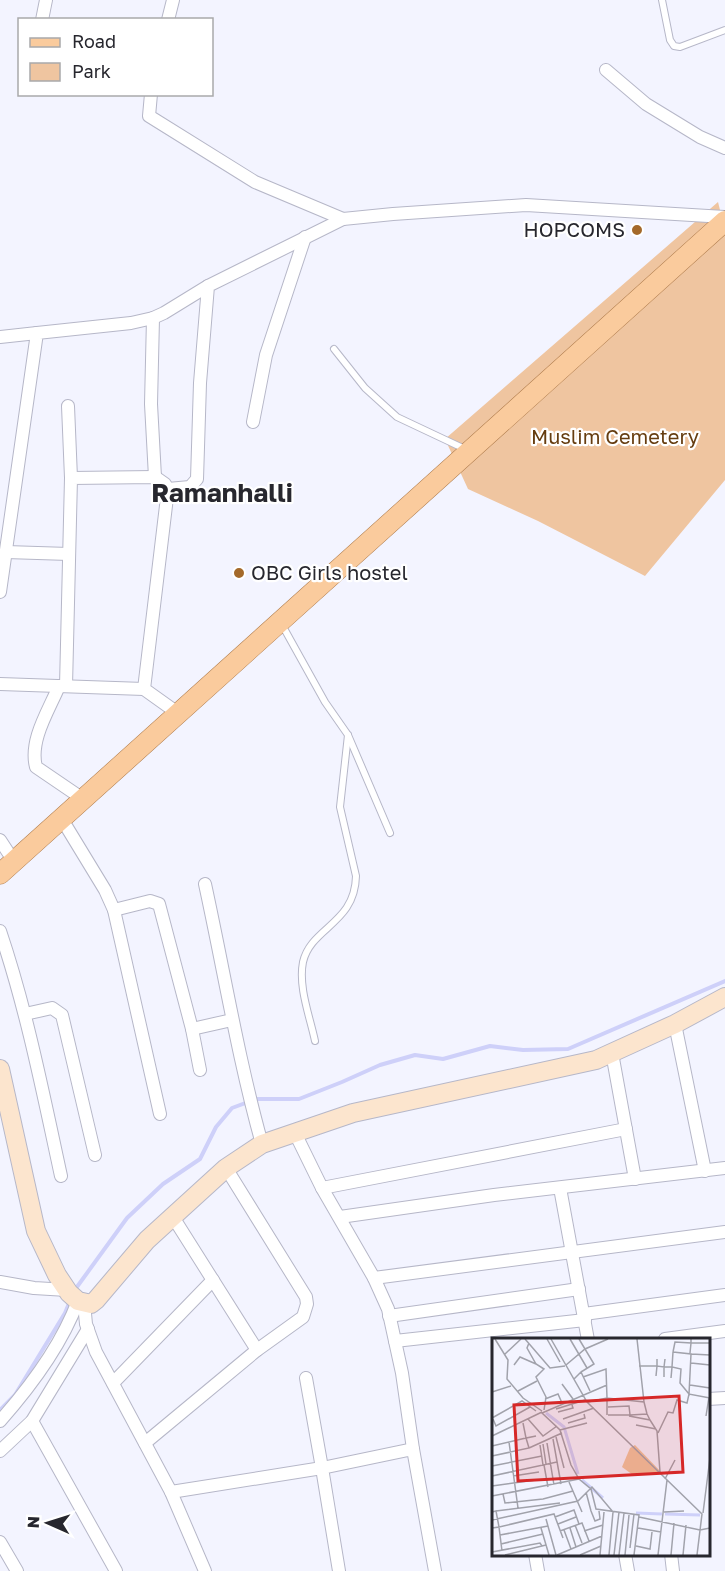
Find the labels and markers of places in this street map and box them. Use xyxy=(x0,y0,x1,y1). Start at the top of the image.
place label: HOPCOMS xyxy=(524,217,625,241)
marker: HOPCOMS xyxy=(630,223,644,237)
place label: OBC Girls hostel xyxy=(251,560,408,584)
marker: OBC Girls hostel xyxy=(232,566,246,580)

